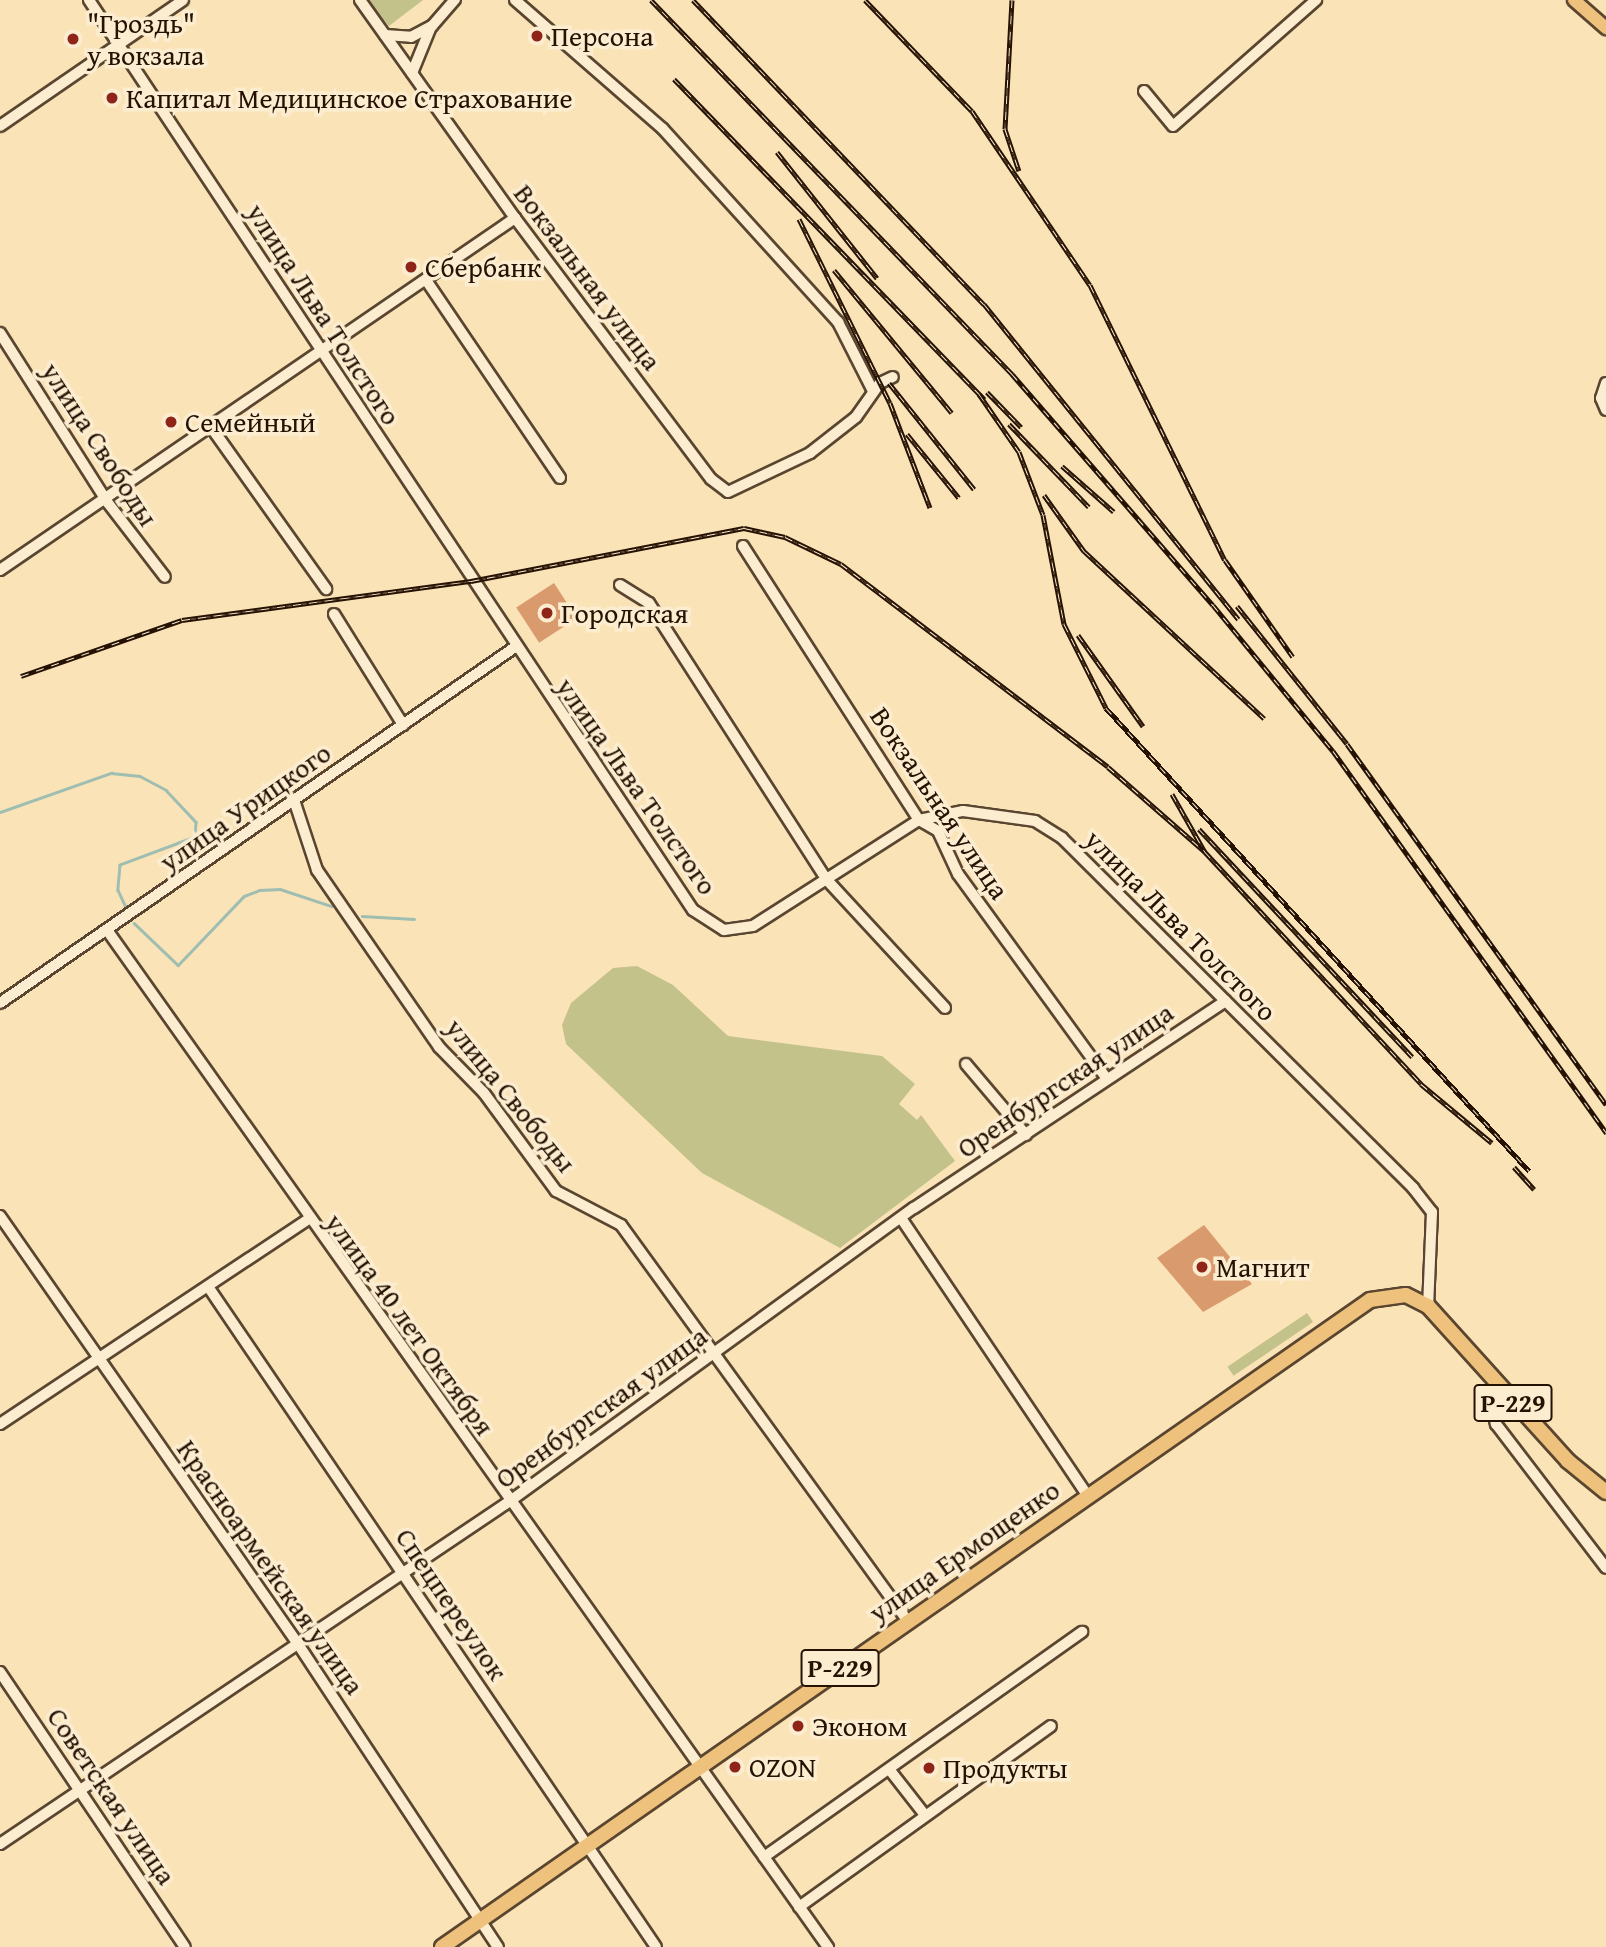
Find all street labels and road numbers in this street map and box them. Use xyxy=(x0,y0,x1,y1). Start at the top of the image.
street label: Вокзальная улица xyxy=(507,177,669,377)
street label: улица Льва Толстого xyxy=(240,197,408,431)
street label: улица Свободы xyxy=(35,356,165,532)
street label: улица Льва Толстого xyxy=(549,671,725,901)
street label: Вокзальная улица xyxy=(863,701,1017,905)
street label: улица Урицкого xyxy=(153,735,337,879)
street label: улица Льва Толстого xyxy=(1078,822,1284,1028)
street label: Оренбургская улица xyxy=(951,995,1179,1165)
street label: улица Свободы xyxy=(439,1011,583,1179)
street label: улица 40 лет Октября xyxy=(318,1206,502,1442)
street label: Оренбургская улица xyxy=(489,1319,713,1495)
road number: Р-229 xyxy=(1473,1380,1553,1426)
street label: Красноармейская улица xyxy=(170,1433,372,1701)
street label: улица Ермощенко xyxy=(862,1473,1066,1629)
street label: Спецпереулок xyxy=(389,1522,515,1686)
road number: Р-229 xyxy=(800,1646,880,1690)
street label: Советская улица xyxy=(40,1701,184,1891)

